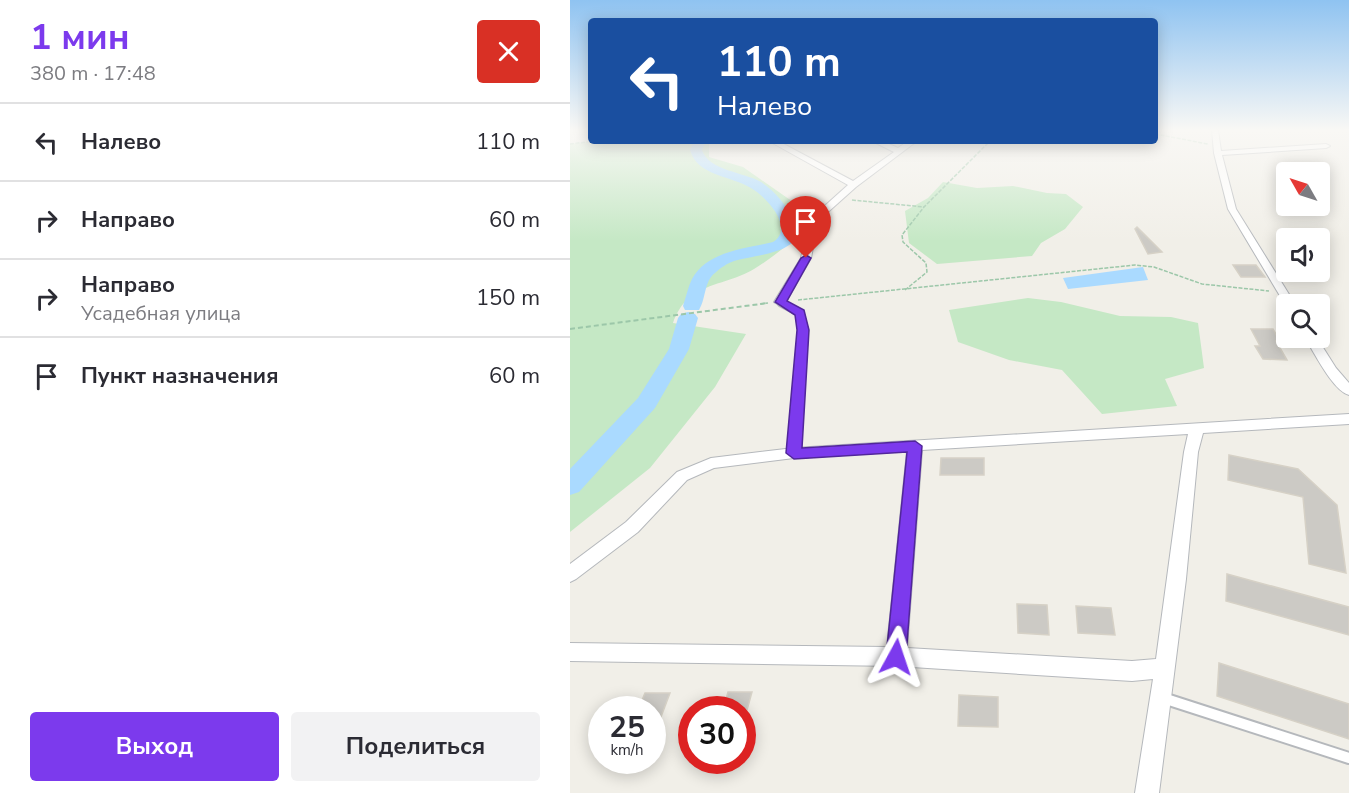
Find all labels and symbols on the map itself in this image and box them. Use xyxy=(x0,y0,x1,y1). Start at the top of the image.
north arrow xyxy=(1276,162,1330,216)
pin xyxy=(780,196,831,258)
position arrow xyxy=(864,625,928,689)
speed limit sign: 30 xyxy=(678,696,756,774)

